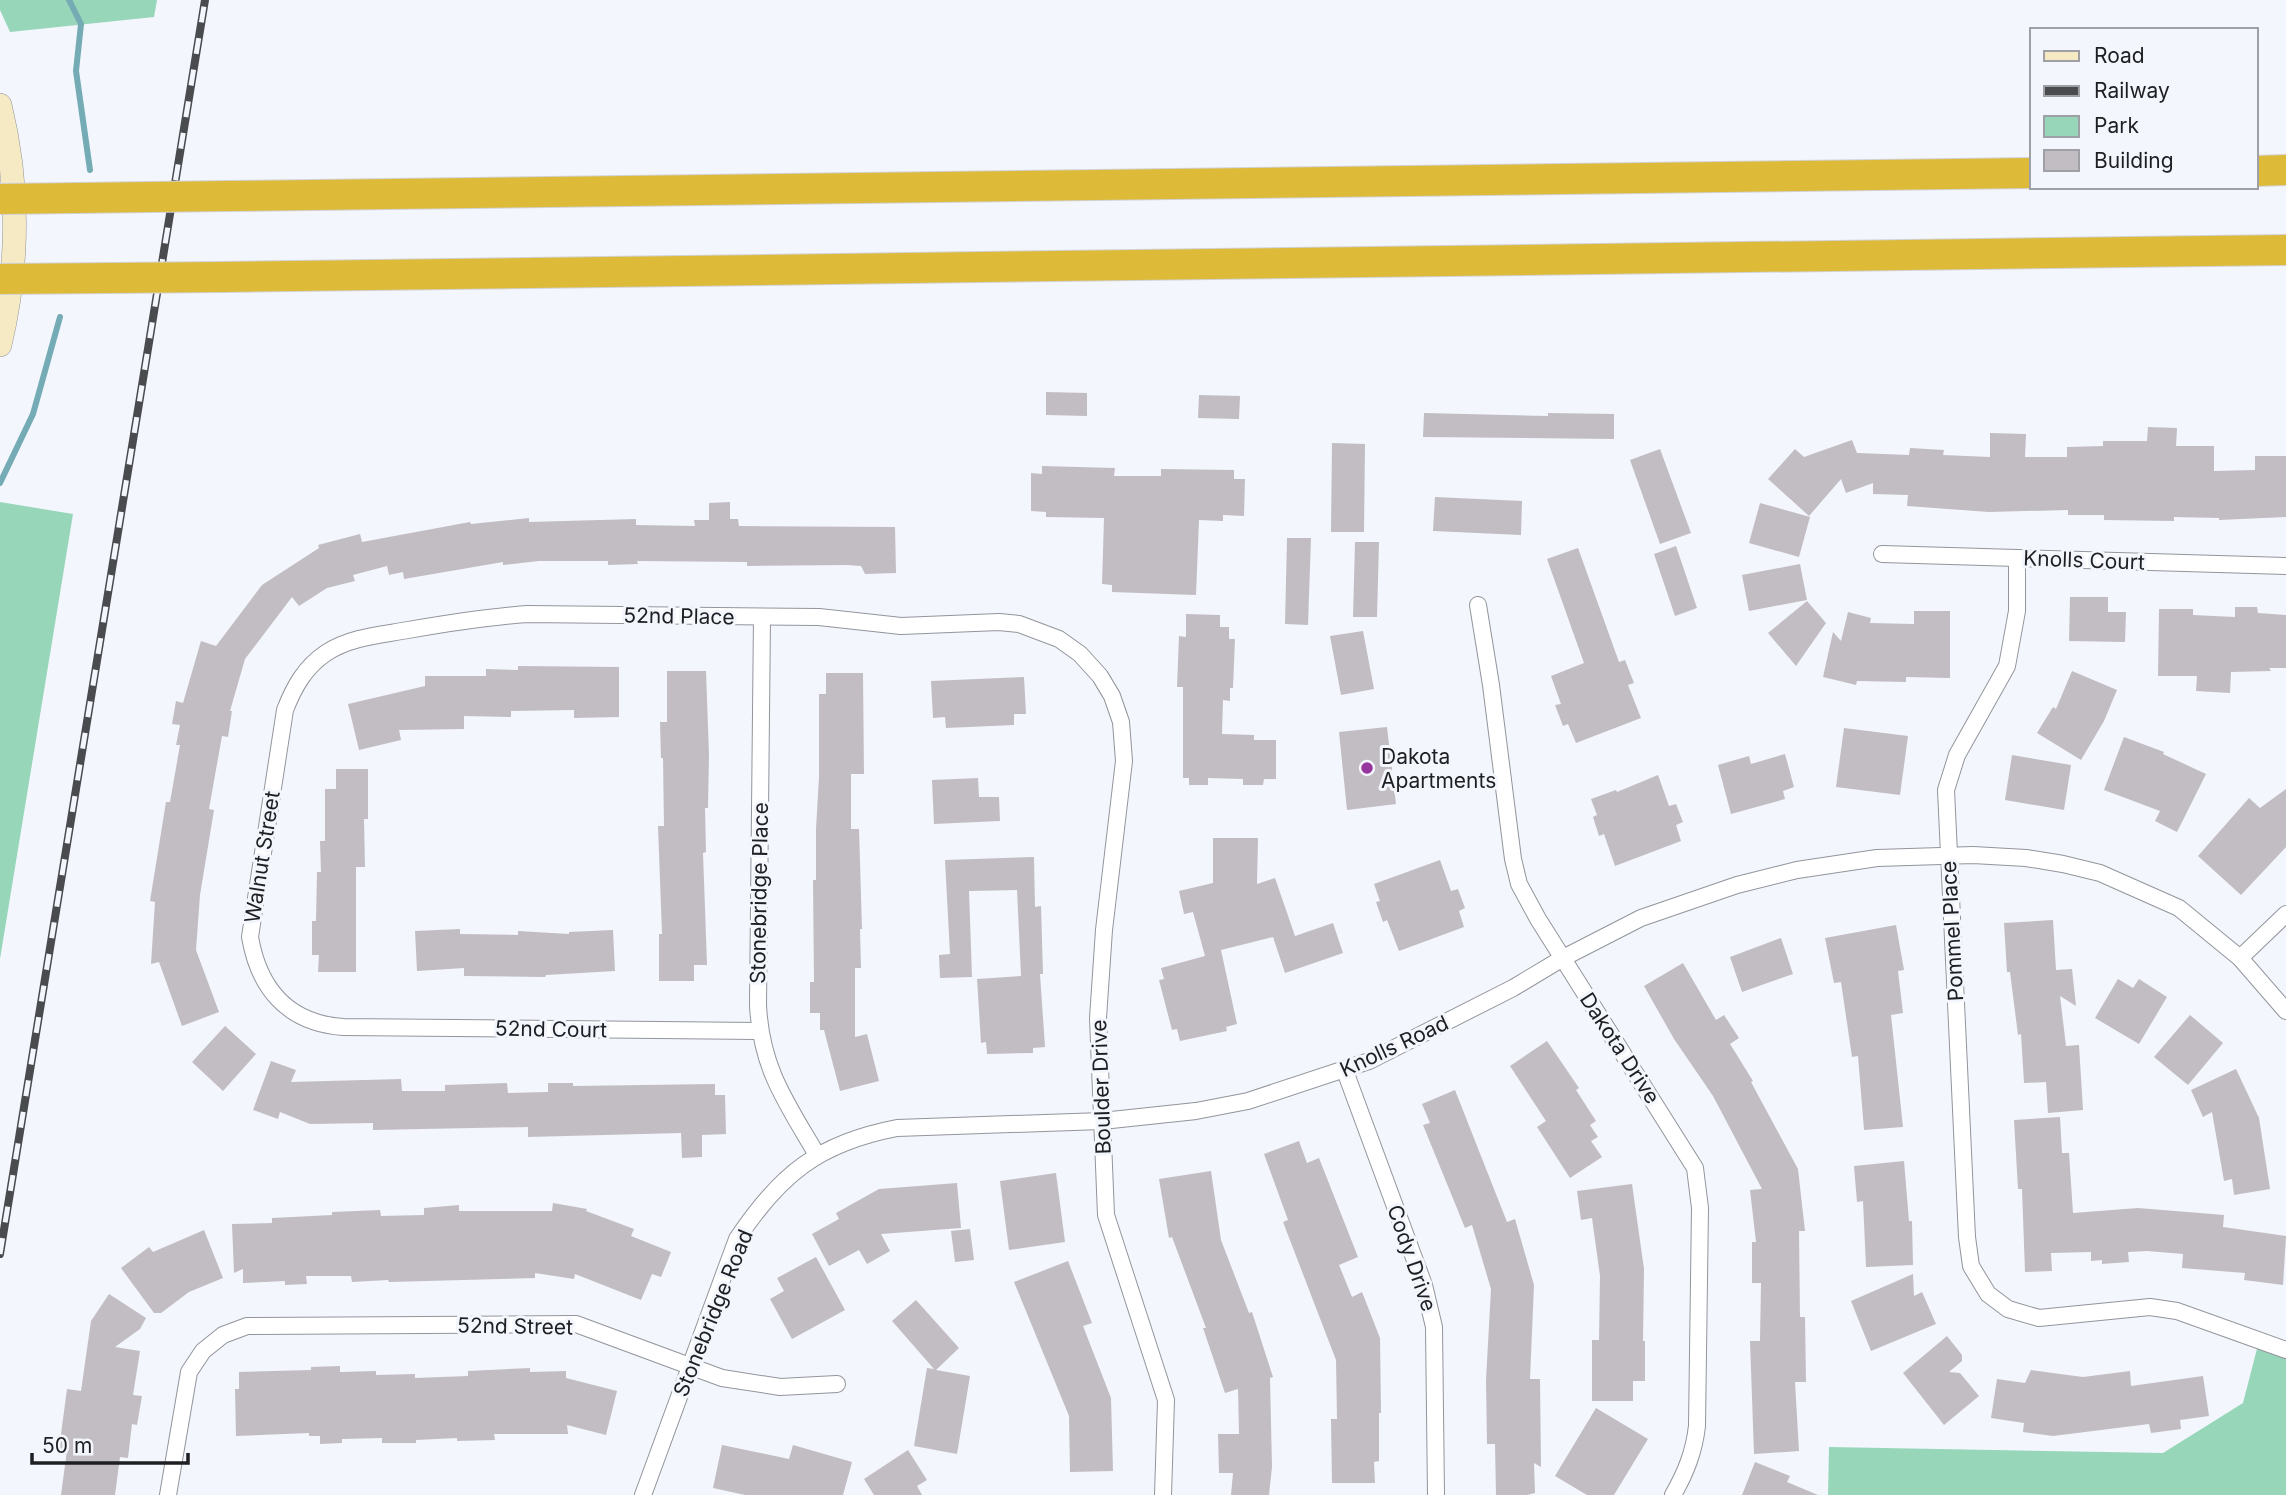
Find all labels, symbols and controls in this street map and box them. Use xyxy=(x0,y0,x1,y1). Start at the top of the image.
legend xyxy=(2030,28,2258,189)
text: Road xyxy=(2094,43,2145,68)
text: Railway xyxy=(2094,78,2170,103)
text: Park xyxy=(2094,113,2139,138)
text: Building xyxy=(2094,148,2174,173)
street label: Knolls Court xyxy=(2023,545,2145,575)
street label: 52nd Place xyxy=(623,603,735,629)
place label: Dakota Apartments xyxy=(1381,744,1496,793)
marker: Dakota Apartments xyxy=(1359,760,1375,776)
street label: Walnut Street xyxy=(239,789,285,925)
street label: Stonebridge Place xyxy=(745,802,773,984)
street label: Pommel Place xyxy=(1936,860,1968,1002)
street label: Dakota Drive xyxy=(1575,988,1665,1108)
street label: Knolls Road xyxy=(1336,1010,1452,1082)
street label: 52nd Court xyxy=(495,1016,607,1042)
street label: Boulder Drive xyxy=(1086,1019,1116,1155)
street label: Cody Drive xyxy=(1382,1202,1442,1314)
street label: Stonebridge Road xyxy=(668,1226,758,1400)
street label: 52nd Street xyxy=(457,1312,573,1340)
scale bar xyxy=(32,1422,187,1466)
text: 50 m xyxy=(42,1433,92,1458)

